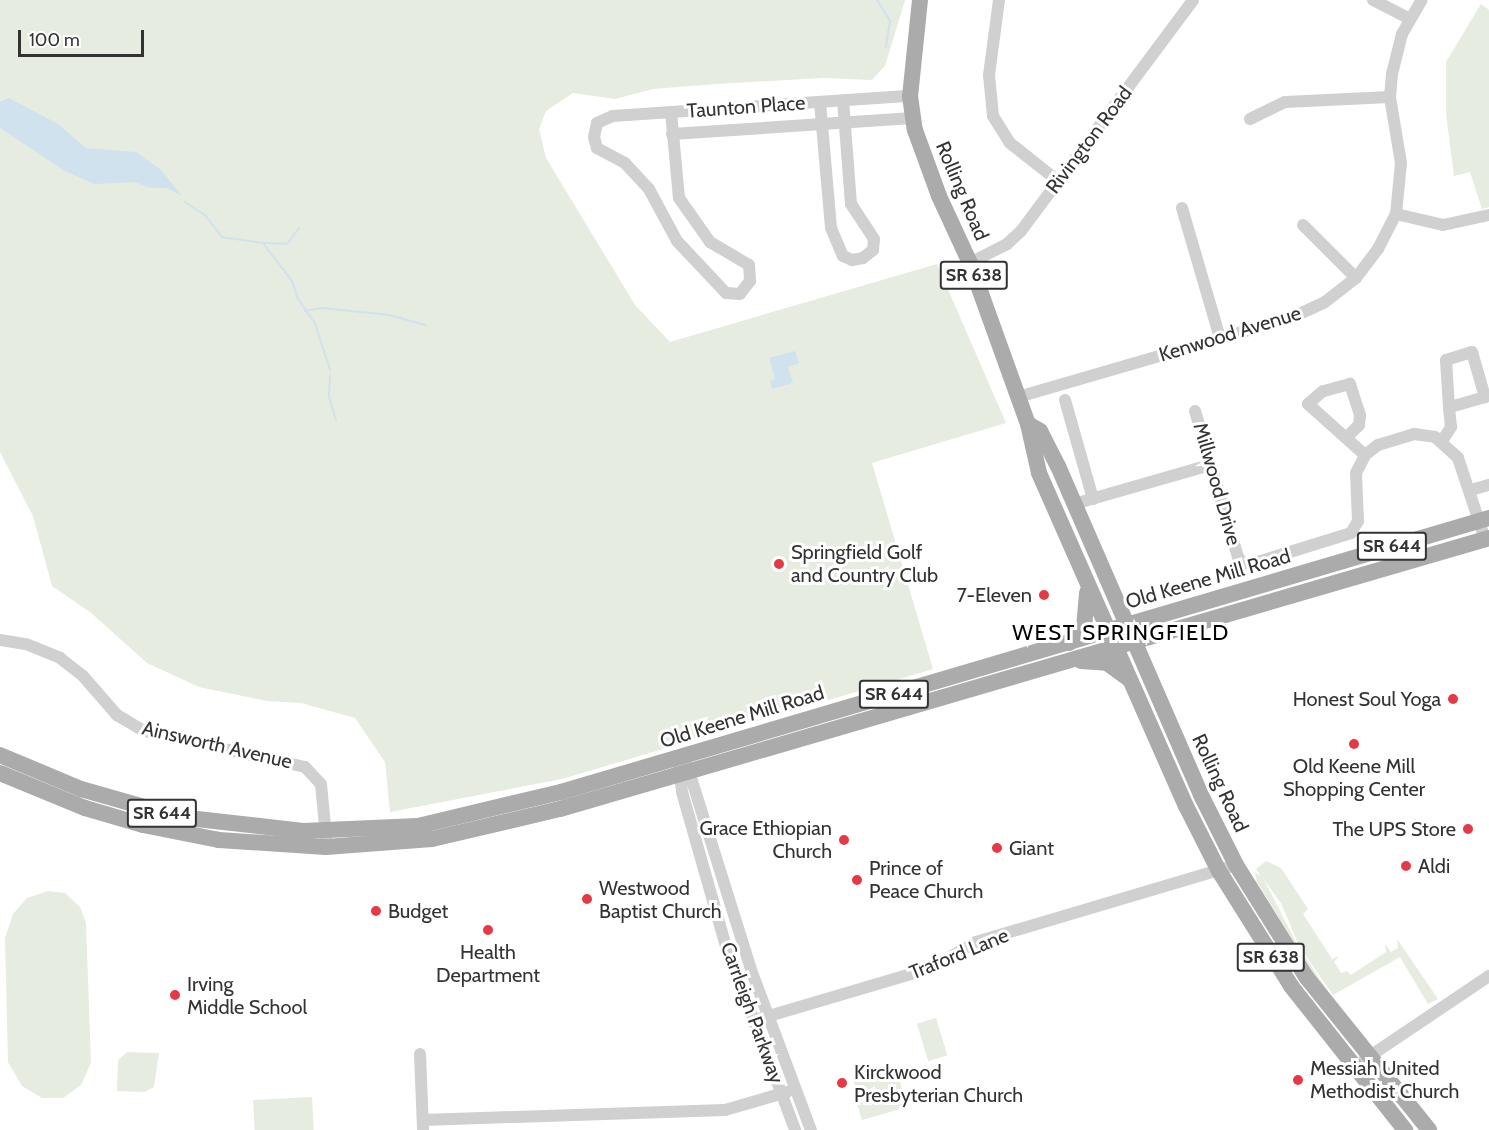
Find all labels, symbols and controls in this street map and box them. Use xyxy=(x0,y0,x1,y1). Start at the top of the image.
scale bar xyxy=(21,18,147,56)
text: 100 m xyxy=(29,29,80,51)
street label: Rivington Road xyxy=(1041,82,1137,198)
street label: Taunton Place xyxy=(686,91,806,123)
street label: Rolling Road xyxy=(930,138,994,244)
road number: SR 638 xyxy=(940,260,1008,290)
street label: Kenwood Avenue xyxy=(1156,301,1304,367)
street label: Millwood Drive xyxy=(1188,420,1246,548)
road number: SR 644 xyxy=(1356,531,1428,561)
place label: Springfield Golf and Country Club xyxy=(791,540,938,587)
street label: Old Keene Mill Road xyxy=(1123,544,1293,614)
marker: Springfield Golf and Country Club xyxy=(772,557,786,571)
place label: 7-Eleven xyxy=(957,583,1032,607)
marker: 7-Eleven xyxy=(1037,588,1051,602)
district label: WEST SPRINGFIELD xyxy=(1012,620,1230,646)
road number: SR 644 xyxy=(858,679,930,709)
street label: Old Keene Mill Road xyxy=(657,681,827,753)
place label: Honest Soul Yoga xyxy=(1293,687,1441,711)
marker: Honest Soul Yoga xyxy=(1446,692,1460,706)
street label: Ainsworth Avenue xyxy=(140,716,294,774)
street label: Rolling Road xyxy=(1187,730,1253,836)
marker: Old Keene Mill Shopping Center xyxy=(1347,737,1361,751)
place label: Old Keene Mill Shopping Center xyxy=(1283,754,1425,801)
road number: SR 644 xyxy=(126,798,198,828)
place label: Grace Ethiopian Church xyxy=(699,816,832,863)
place label: The UPS Store xyxy=(1332,817,1456,841)
marker: The UPS Store xyxy=(1461,822,1475,836)
marker: Grace Ethiopian Church xyxy=(837,833,851,847)
place label: Giant xyxy=(1009,836,1054,860)
marker: Giant xyxy=(990,841,1004,855)
place label: Aldi xyxy=(1418,854,1450,878)
place label: Prince of Peace Church xyxy=(869,856,983,903)
marker: Aldi xyxy=(1399,859,1413,873)
marker: Prince of Peace Church xyxy=(850,873,864,887)
place label: Westwood Baptist Church xyxy=(599,876,722,923)
marker: Westwood Baptist Church xyxy=(580,892,594,906)
place label: Budget xyxy=(388,899,448,923)
marker: Budget xyxy=(369,904,383,918)
marker: Health Department xyxy=(481,923,495,937)
street label: Traford Lane xyxy=(906,923,1012,985)
street label: Carrleigh Parkway xyxy=(715,939,789,1087)
place label: Health Department xyxy=(436,940,540,987)
road number: SR 638 xyxy=(1236,942,1306,972)
place label: Irving Middle School xyxy=(187,972,307,1019)
marker: Irving Middle School xyxy=(168,988,182,1002)
place label: Messiah United Methodist Church xyxy=(1310,1056,1459,1103)
place label: Kirckwood Presbyterian Church xyxy=(854,1060,1023,1107)
marker: Messiah United Methodist Church xyxy=(1291,1073,1305,1087)
marker: Kirckwood Presbyterian Church xyxy=(835,1076,849,1090)

